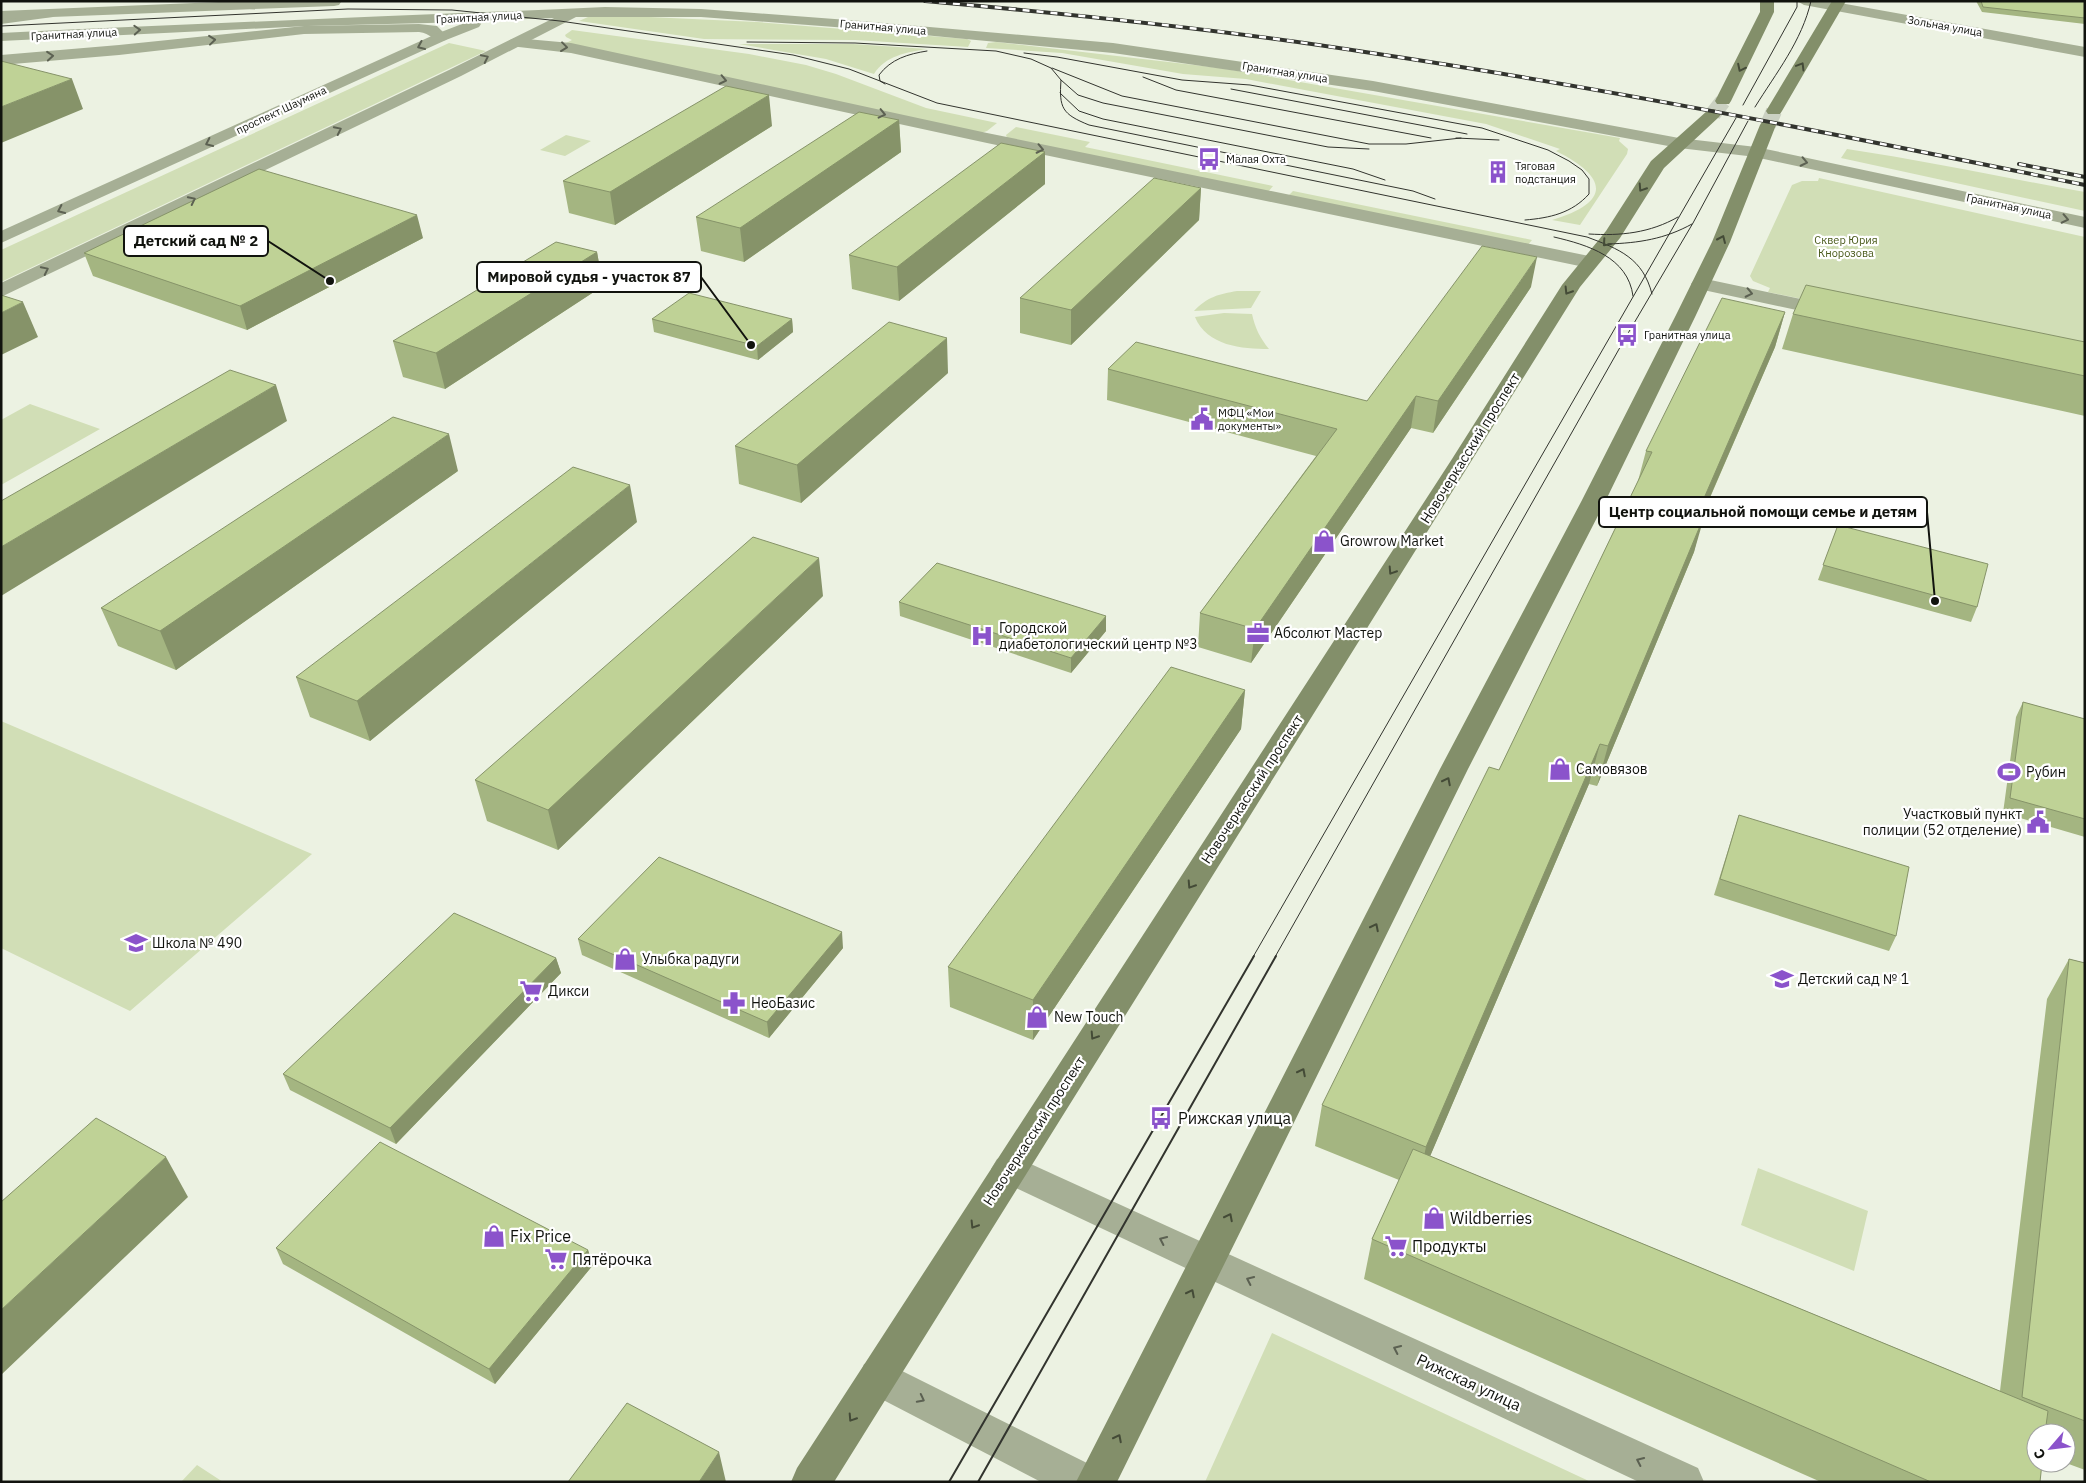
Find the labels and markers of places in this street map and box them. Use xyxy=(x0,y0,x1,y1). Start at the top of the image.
bus stop icon: Малая Охта xyxy=(1196,146,1222,172)
place label: Малая Охта xyxy=(1226,152,1286,166)
building icon: Тяговая подстанция xyxy=(1485,159,1511,185)
place label: Тяговая подстанция xyxy=(1515,159,1576,186)
callout: Детский сад № 2 xyxy=(124,226,268,256)
callout: Мировой судья - участок 87 xyxy=(477,262,701,292)
bus stop icon: Гранитная улица xyxy=(1614,322,1640,348)
place label: Гранитная улица xyxy=(1644,328,1731,342)
public building icon: МФЦ «Мои документы» xyxy=(1189,406,1215,432)
place label: МФЦ «Мои документы» xyxy=(1218,406,1282,433)
callout: Центр социальной помощи семье и детям xyxy=(1599,497,1927,527)
shop icon: Growrow Market xyxy=(1311,528,1337,554)
place label: Growrow Market xyxy=(1340,532,1444,550)
place label: Городской диабетологический центр №3 xyxy=(999,619,1198,653)
office icon: Абсолют Мастер xyxy=(1245,620,1271,646)
hospital icon: Городской диабетологический центр №3 xyxy=(969,623,995,649)
place label: Абсолют Мастер xyxy=(1274,624,1382,642)
shop icon: Самовязов xyxy=(1547,756,1573,782)
sports icon: Рубин xyxy=(1996,759,2022,785)
place label: Самовязов xyxy=(1576,760,1648,778)
place label: Рубин xyxy=(2026,763,2066,781)
place label: Участковый пункт полиции (52 отделение) xyxy=(1863,805,2022,839)
public building icon: Участковый пункт полиции (52 отделение) xyxy=(2025,809,2051,835)
school or university icon: Школа № 490 xyxy=(123,930,149,956)
place label: Школа № 490 xyxy=(152,934,242,952)
shop icon: Улыбка радуги xyxy=(612,946,638,972)
place label: Улыбка радуги xyxy=(642,950,739,968)
school or university icon: Детский сад № 1 xyxy=(1769,966,1795,992)
place label: Детский сад № 1 xyxy=(1798,970,1909,988)
supermarket icon: Дикси xyxy=(518,978,544,1004)
place label: Дикси xyxy=(548,982,589,1000)
pharmacy icon: НеоБазис xyxy=(721,990,747,1016)
place label: НеоБазис xyxy=(751,994,815,1012)
shop icon: New Touch xyxy=(1024,1004,1050,1030)
place label: New Touch xyxy=(1054,1008,1123,1026)
bus stop icon: Рижская улица xyxy=(1148,1105,1174,1131)
place label: Рижская улица xyxy=(1178,1108,1292,1128)
shop icon: Wildberries xyxy=(1421,1205,1447,1231)
place label: Wildberries xyxy=(1450,1208,1532,1228)
shop icon: Fix Price xyxy=(481,1223,507,1249)
place label: Fix Price xyxy=(510,1226,571,1246)
supermarket icon: Продукты xyxy=(1383,1233,1409,1259)
place label: Продукты xyxy=(1412,1236,1487,1256)
supermarket icon: Пятёрочка xyxy=(543,1246,569,1272)
place label: Пятёрочка xyxy=(572,1249,652,1269)

